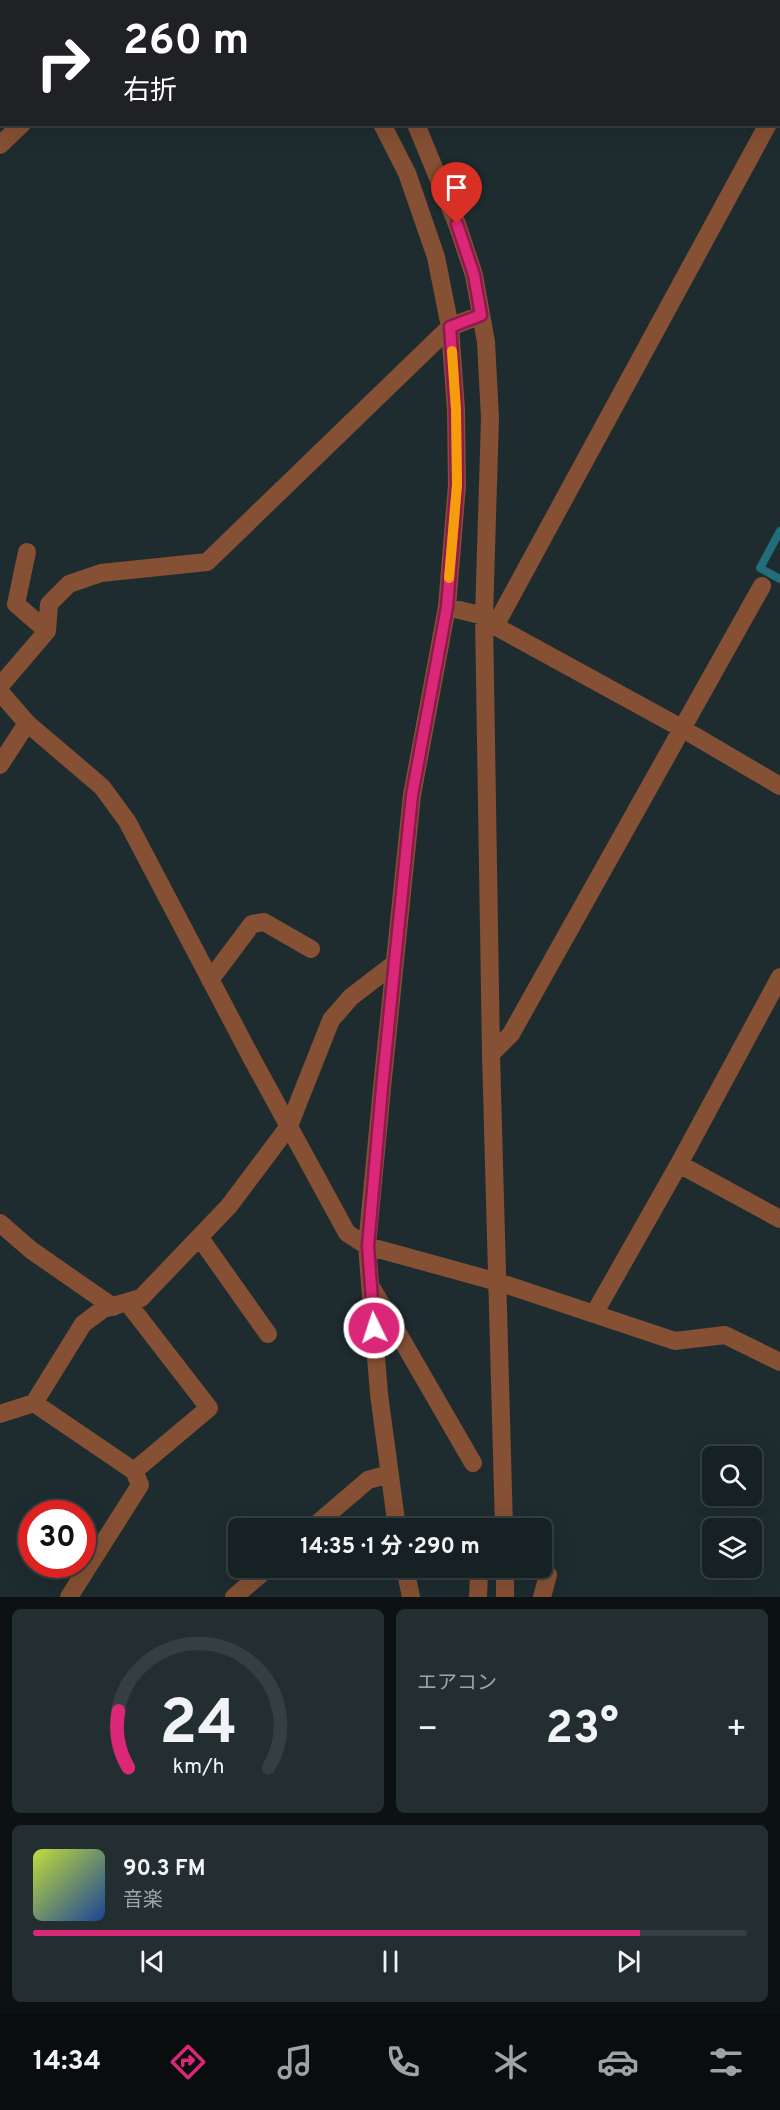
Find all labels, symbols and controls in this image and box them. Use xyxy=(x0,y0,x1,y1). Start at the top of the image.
text: 260 m xyxy=(123,16,249,69)
icon: right xyxy=(24,24,102,102)
text: 右折 xyxy=(123,75,177,109)
pin xyxy=(431,162,482,224)
icon: arrive xyxy=(440,171,473,204)
position arrow xyxy=(342,1296,406,1360)
map controls xyxy=(702,1446,762,1578)
button: search xyxy=(702,1446,762,1506)
speed limit sign: 30 xyxy=(18,1500,96,1578)
button: layers xyxy=(702,1518,762,1578)
text: 14:35 · 1 分 · 290 m xyxy=(300,1534,480,1561)
text: エアコン xyxy=(417,1671,497,1697)
text: 24 xyxy=(159,1687,237,1766)
text: 23° xyxy=(545,1702,619,1759)
text: − xyxy=(417,1710,438,1752)
text: + xyxy=(726,1710,747,1752)
text: km/h xyxy=(172,1754,224,1781)
text: 90.3 FM xyxy=(123,1856,206,1883)
text: 音楽 xyxy=(123,1888,163,1914)
icon: previous xyxy=(136,1945,169,1978)
icon: pause xyxy=(374,1945,407,1978)
icon: next xyxy=(612,1945,645,1978)
icon: directions xyxy=(167,2041,209,2083)
icon: music xyxy=(274,2041,316,2083)
icon: phone xyxy=(382,2041,424,2083)
icon: climate xyxy=(490,2041,532,2083)
icon: car xyxy=(597,2041,639,2083)
icon: filters xyxy=(705,2041,747,2083)
text: 14:34 xyxy=(33,2045,101,2079)

